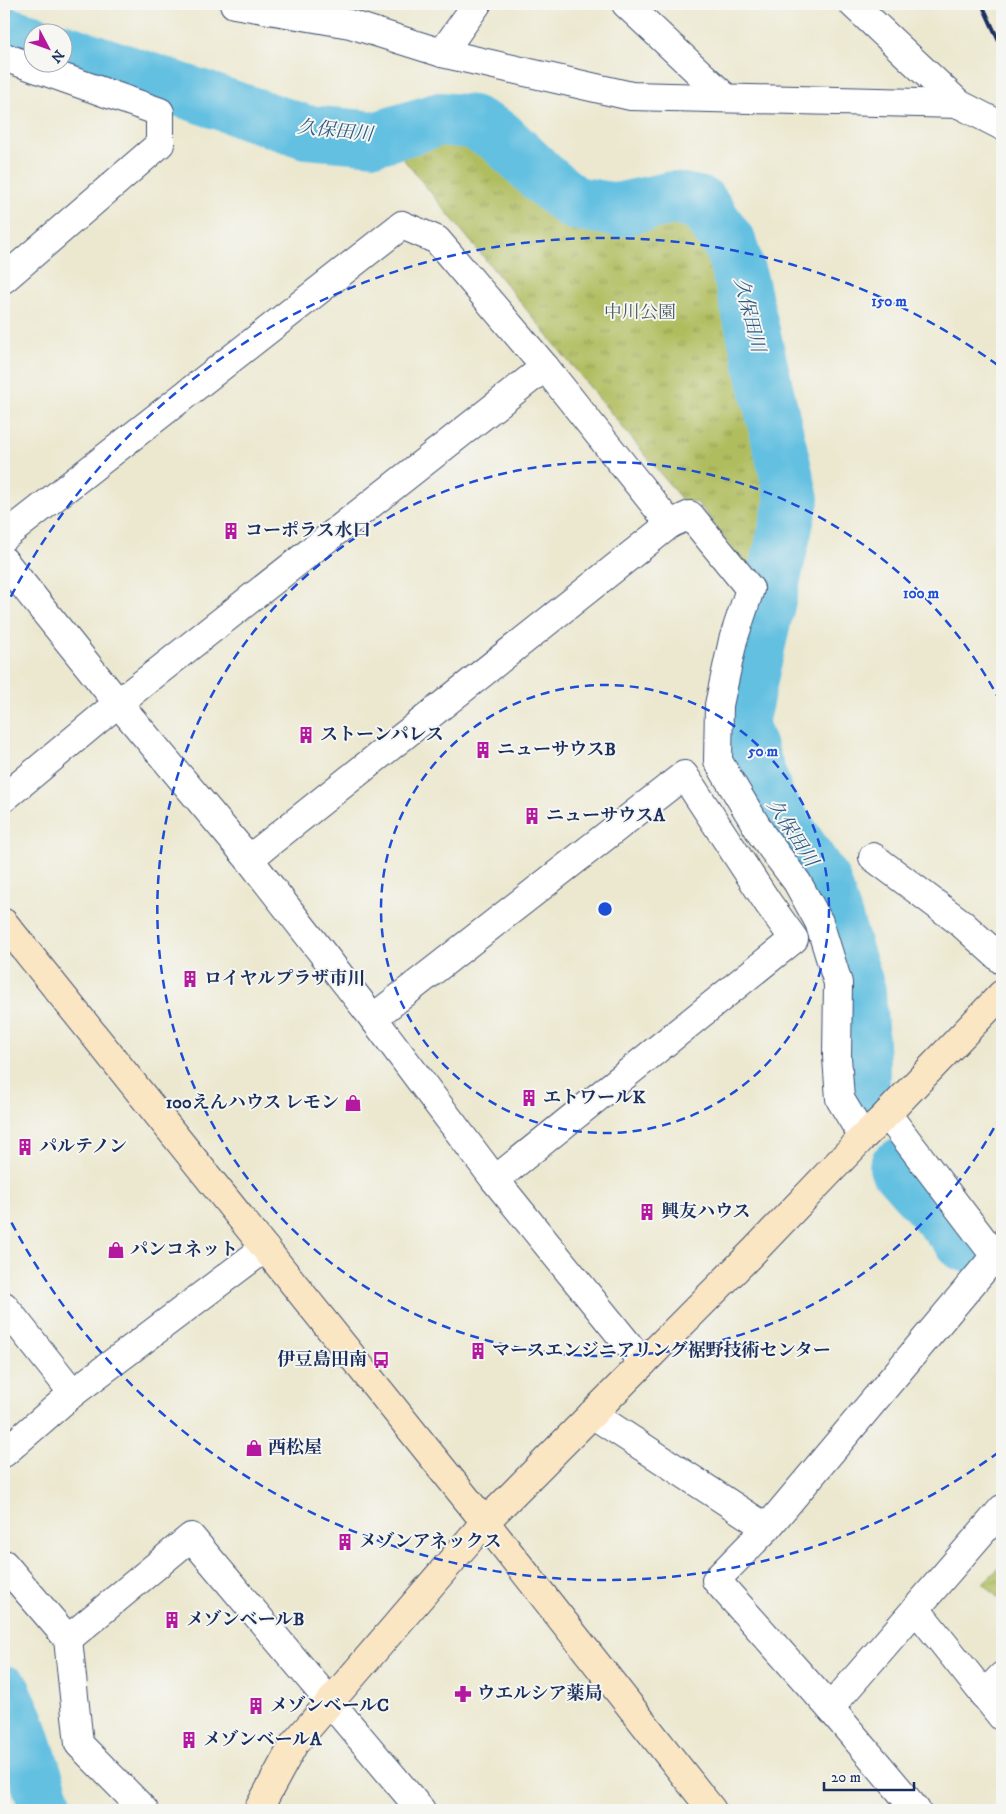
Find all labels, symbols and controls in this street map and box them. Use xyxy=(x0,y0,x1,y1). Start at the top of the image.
north arrow xyxy=(22,22,72,72)
text: N xyxy=(46,46,68,66)
water label: 久保田川 xyxy=(296,116,376,147)
water label: 久保田川 xyxy=(729,275,770,357)
text: 150 m xyxy=(871,292,907,311)
park label: 中川公園 xyxy=(604,302,676,324)
place label: コーポラス水口 xyxy=(245,520,370,542)
building icon: コーポラス水口 xyxy=(221,521,241,541)
text: 100 m xyxy=(903,584,940,603)
place label: ストーンパレス xyxy=(320,724,444,746)
building icon: ストーンパレス xyxy=(296,725,316,745)
place label: ニューサウスB xyxy=(497,739,616,761)
building icon: ニューサウスB xyxy=(473,740,493,760)
text: 50 m xyxy=(747,742,779,761)
water label: 久保田川 xyxy=(762,795,823,873)
place label: ニューサウスA xyxy=(546,805,665,827)
building icon: ニューサウスA xyxy=(522,806,542,826)
centre of rings xyxy=(596,900,614,918)
place label: ロイヤルプラザ市川 xyxy=(204,968,365,990)
building icon: ロイヤルプラザ市川 xyxy=(180,969,200,989)
place label: エトワールK xyxy=(543,1087,646,1109)
building icon: エトワールK xyxy=(519,1088,539,1108)
place label: 100えんハウス レモン xyxy=(166,1092,339,1114)
shop icon: 100えんハウス レモン xyxy=(343,1093,363,1113)
place label: パルテノン xyxy=(39,1136,127,1158)
building icon: パルテノン xyxy=(15,1137,35,1157)
place label: 興友ハウス xyxy=(661,1201,750,1223)
building icon: 興友ハウス xyxy=(637,1202,657,1222)
place label: パンコネット xyxy=(130,1239,238,1261)
shop icon: パンコネット xyxy=(106,1240,126,1260)
place label: マースエンジニアリング裾野技術センター xyxy=(492,1340,831,1362)
building icon: マースエンジニアリング裾野技術センター xyxy=(468,1341,488,1361)
place label: 伊豆島田南 xyxy=(277,1349,367,1371)
bus stop icon: 伊豆島田南 xyxy=(371,1350,391,1370)
place label: 西松屋 xyxy=(268,1437,322,1459)
shop icon: 西松屋 xyxy=(244,1438,264,1458)
place label: メゾンアネックス xyxy=(359,1531,502,1553)
building icon: メゾンアネックス xyxy=(335,1532,355,1552)
place label: メゾンベールB xyxy=(186,1609,305,1631)
building icon: メゾンベールB xyxy=(162,1610,182,1630)
place label: ウエルシア薬局 xyxy=(477,1683,603,1705)
pharmacy icon: ウエルシア薬局 xyxy=(453,1684,473,1704)
place label: メゾンベールC xyxy=(270,1695,389,1717)
building icon: メゾンベールC xyxy=(246,1696,266,1716)
place label: メゾンベールA xyxy=(203,1729,322,1751)
building icon: メゾンベールA xyxy=(179,1730,199,1750)
scale bar xyxy=(824,1759,914,1791)
text: 20 m xyxy=(831,1768,861,1787)

